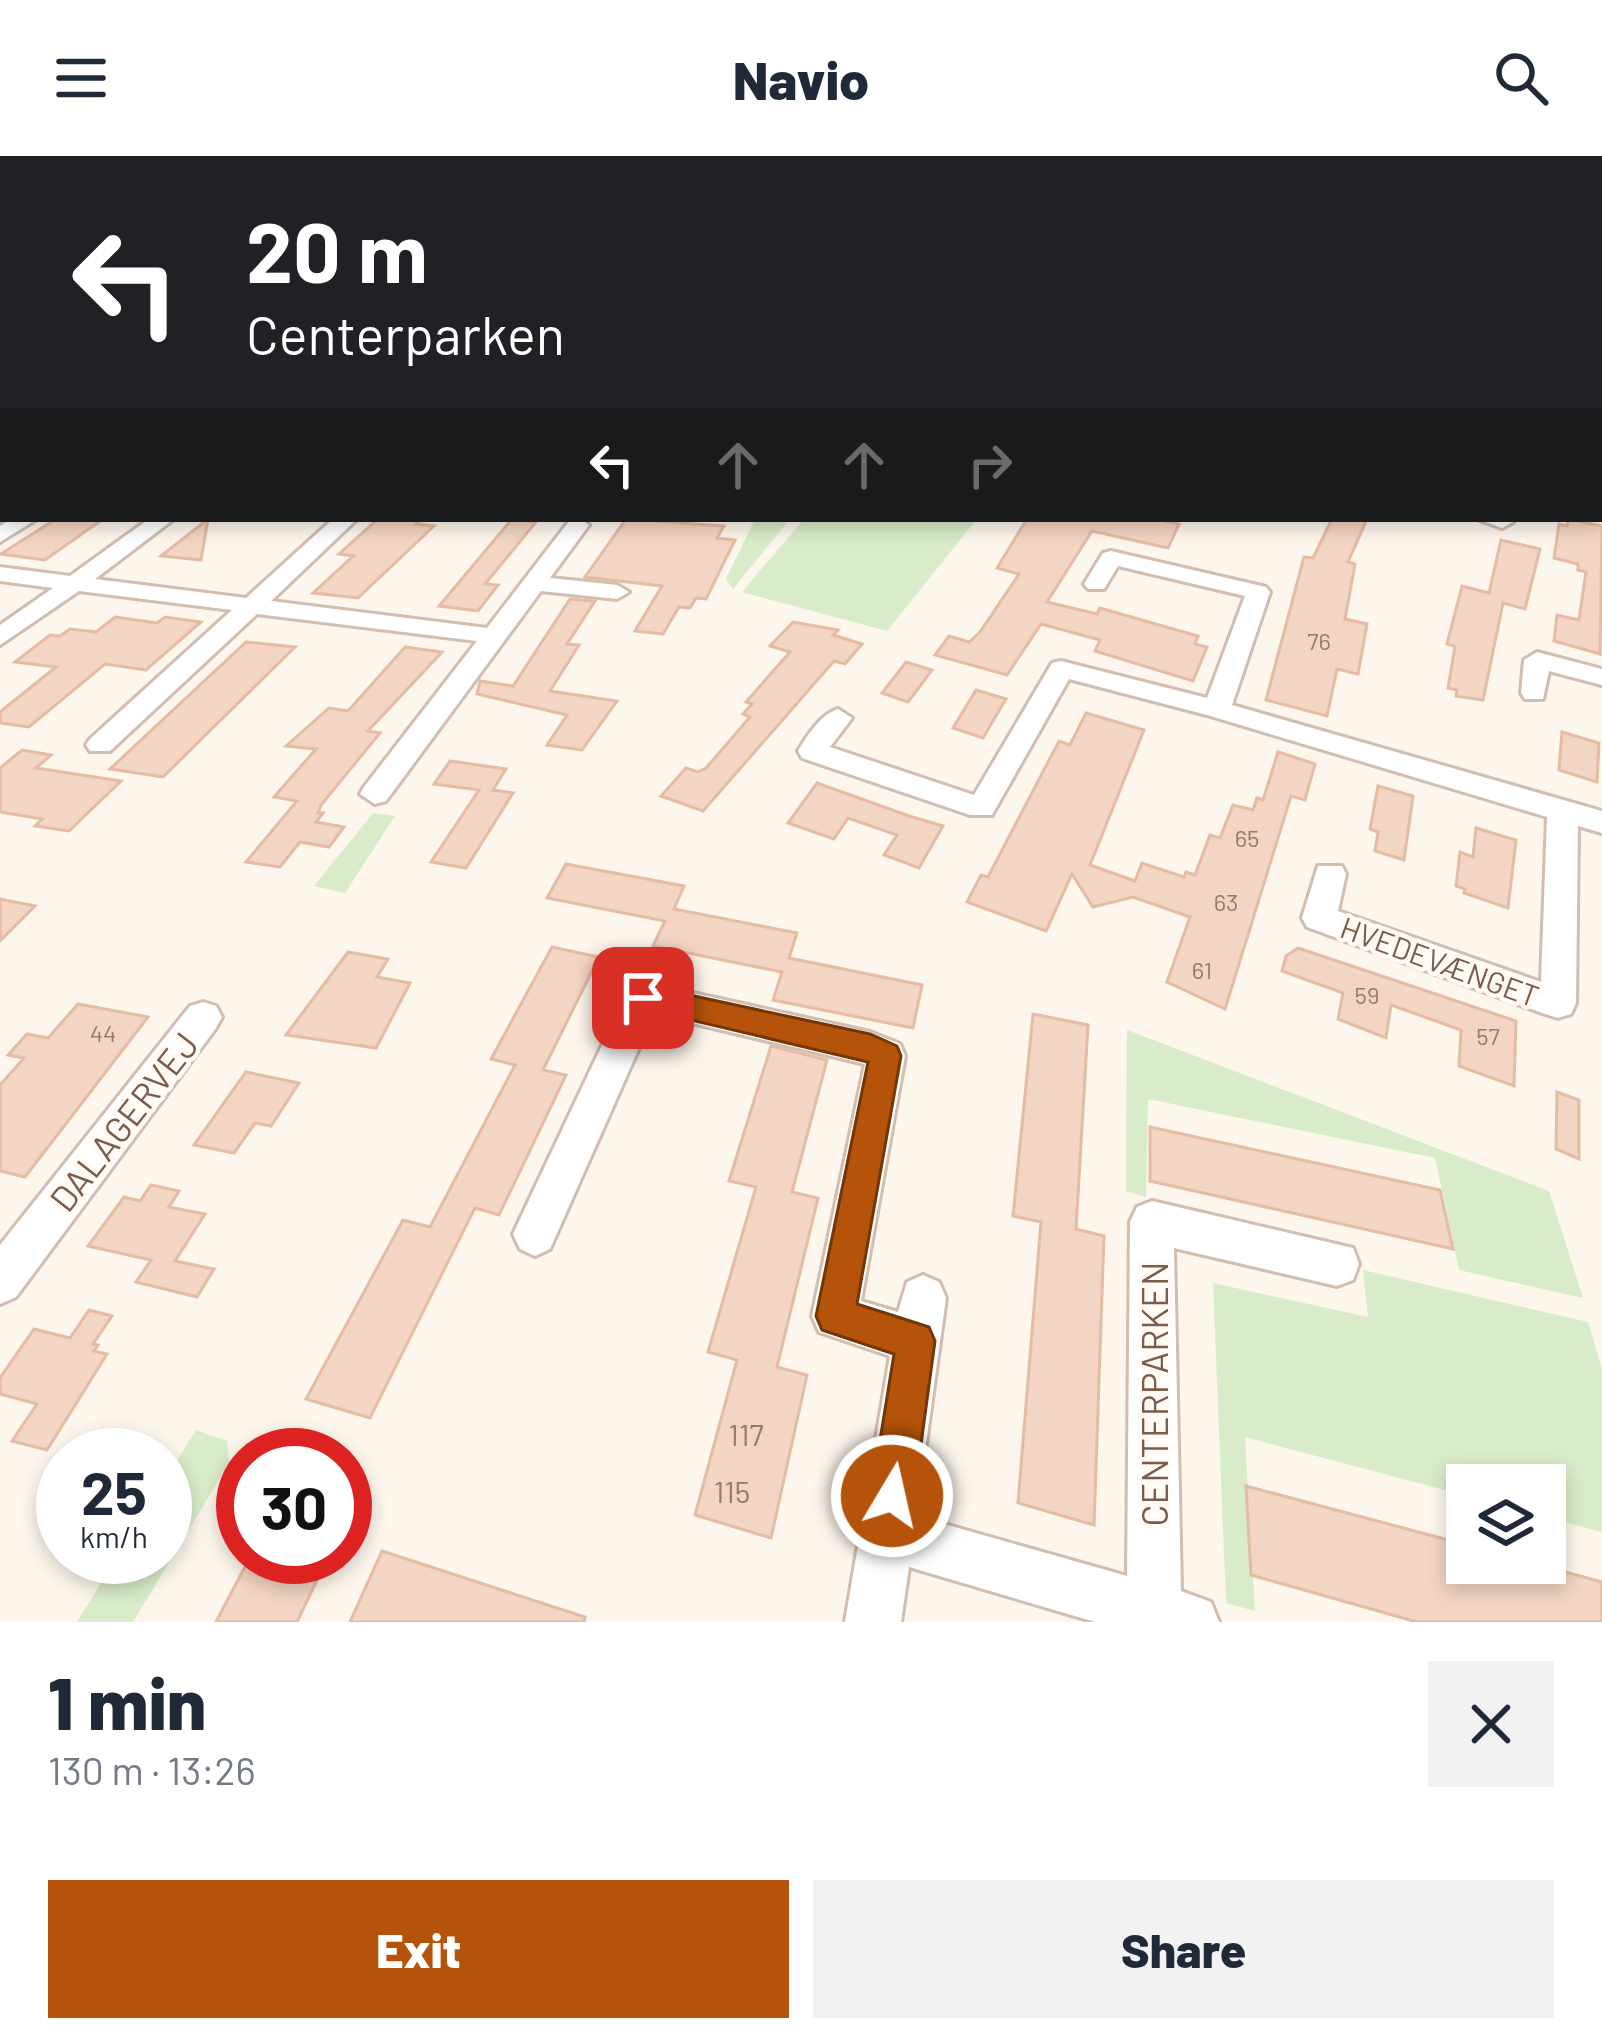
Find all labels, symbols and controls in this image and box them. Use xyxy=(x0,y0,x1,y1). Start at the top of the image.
icon: menu xyxy=(48,45,114,111)
icon: search xyxy=(1488,45,1554,111)
text: Navio xyxy=(733,46,869,111)
text: 20 m xyxy=(246,199,428,300)
icon: left xyxy=(48,204,204,360)
text: Centerparken xyxy=(246,301,565,366)
icon: left xyxy=(579,432,645,498)
icon: ahead xyxy=(705,432,771,498)
icon: ahead xyxy=(831,432,897,498)
icon: right xyxy=(957,432,1023,498)
house number: 76 xyxy=(1307,626,1331,655)
house number: 65 xyxy=(1235,823,1259,852)
house number: 63 xyxy=(1214,887,1238,916)
street label: HVEDEVÆNGET xyxy=(1336,908,1544,1014)
pin xyxy=(592,947,694,1049)
house number: 61 xyxy=(1192,955,1212,984)
icon: arrive xyxy=(610,965,676,1031)
house number: 59 xyxy=(1355,980,1379,1009)
house number: 44 xyxy=(90,1018,116,1047)
house number: 57 xyxy=(1476,1021,1500,1050)
street label: DALAGERVEJ xyxy=(40,1023,206,1219)
street label: CENTERPARKEN xyxy=(1132,1262,1175,1526)
house number: 117 xyxy=(728,1416,764,1452)
speed limit sign: 30 xyxy=(216,1428,372,1584)
position arrow xyxy=(829,1433,955,1559)
text: 25 xyxy=(81,1455,147,1527)
map controls xyxy=(1446,1464,1566,1584)
button: layers xyxy=(1446,1464,1566,1584)
house number: 115 xyxy=(714,1473,750,1509)
text: km/h xyxy=(80,1518,148,1554)
text: 1 min xyxy=(48,1658,206,1744)
button: close xyxy=(1428,1661,1554,1787)
text: 130 m · 13:26 xyxy=(48,1746,256,1793)
button: Exit xyxy=(48,1880,789,2018)
button: Share xyxy=(813,1880,1554,2018)

